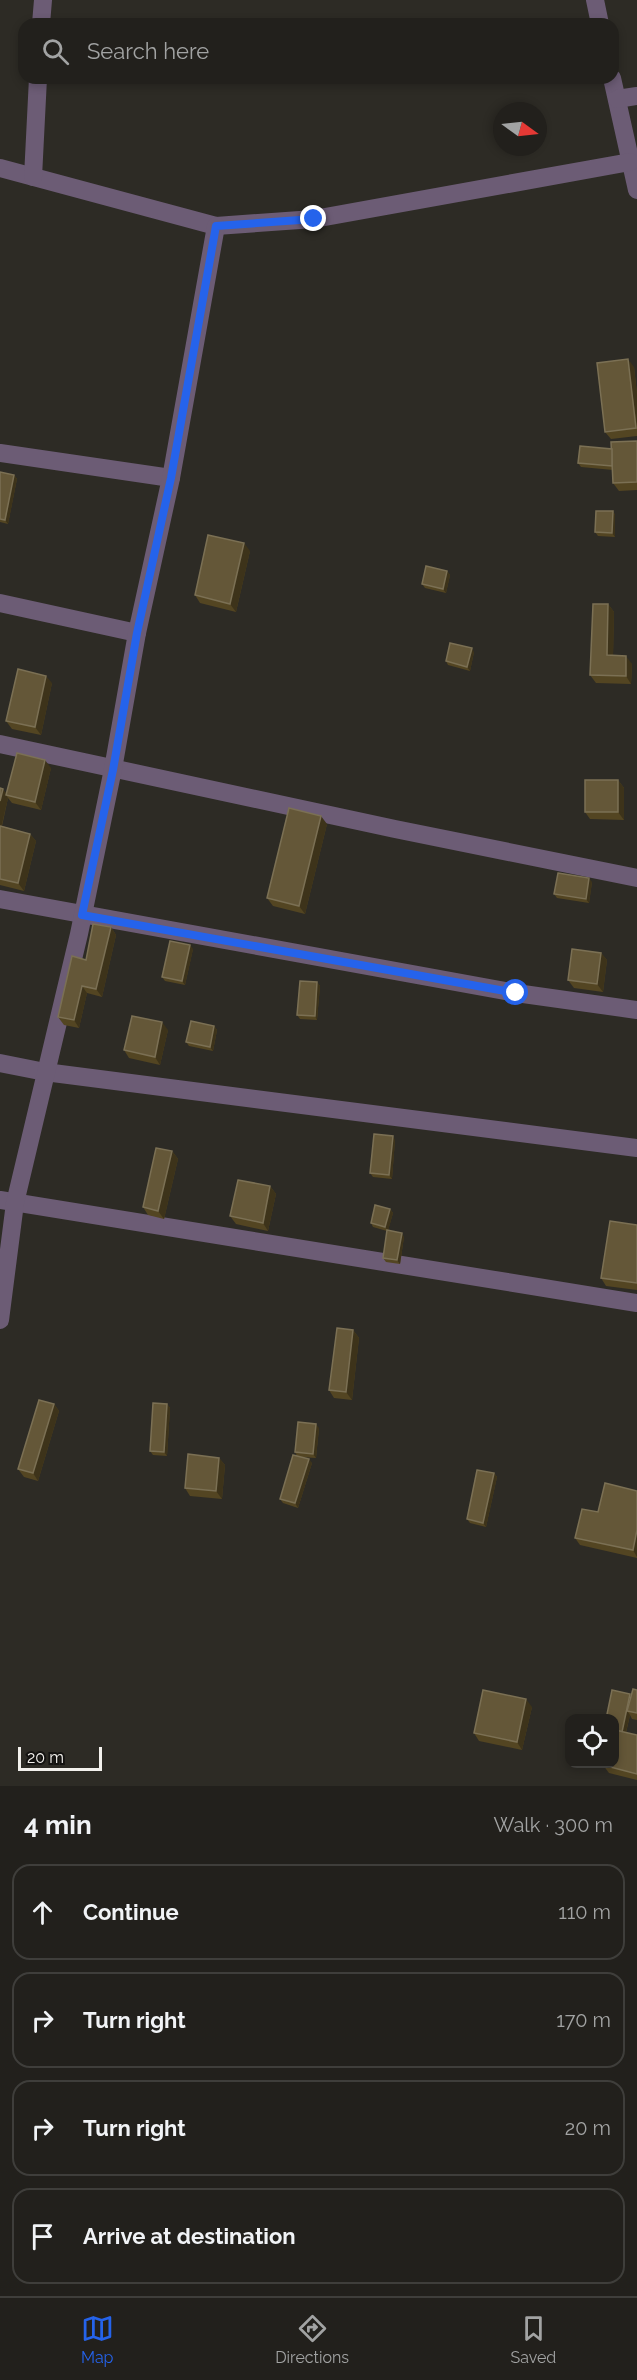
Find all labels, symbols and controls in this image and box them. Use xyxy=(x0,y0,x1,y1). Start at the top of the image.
search box xyxy=(18,18,619,84)
icon: search xyxy=(39,35,72,68)
text: Search here xyxy=(87,38,209,64)
north arrow xyxy=(493,102,547,156)
route end xyxy=(300,205,326,231)
route start xyxy=(502,979,528,1005)
map controls xyxy=(565,1714,619,1768)
button: locate xyxy=(565,1714,619,1768)
scale bar xyxy=(18,1744,102,1772)
text: 20 m xyxy=(27,1748,64,1767)
text: 4 min xyxy=(24,1810,92,1840)
text: Walk · 300 m xyxy=(494,1813,613,1837)
icon: ahead xyxy=(26,1896,59,1929)
text: Continue xyxy=(83,1899,179,1925)
text: 110 m xyxy=(558,1900,611,1924)
icon: right xyxy=(26,2004,59,2037)
text: Turn right xyxy=(83,2007,186,2033)
text: 170 m xyxy=(556,2008,611,2032)
icon: right xyxy=(26,2112,59,2145)
text: Turn right xyxy=(83,2115,186,2141)
text: 20 m xyxy=(565,2116,611,2140)
icon: arrive xyxy=(26,2220,59,2253)
text: Arrive at destination xyxy=(83,2223,296,2249)
tab: Map xyxy=(81,2312,114,2367)
tab: Directions xyxy=(275,2312,349,2367)
tab: Saved xyxy=(510,2312,556,2367)

